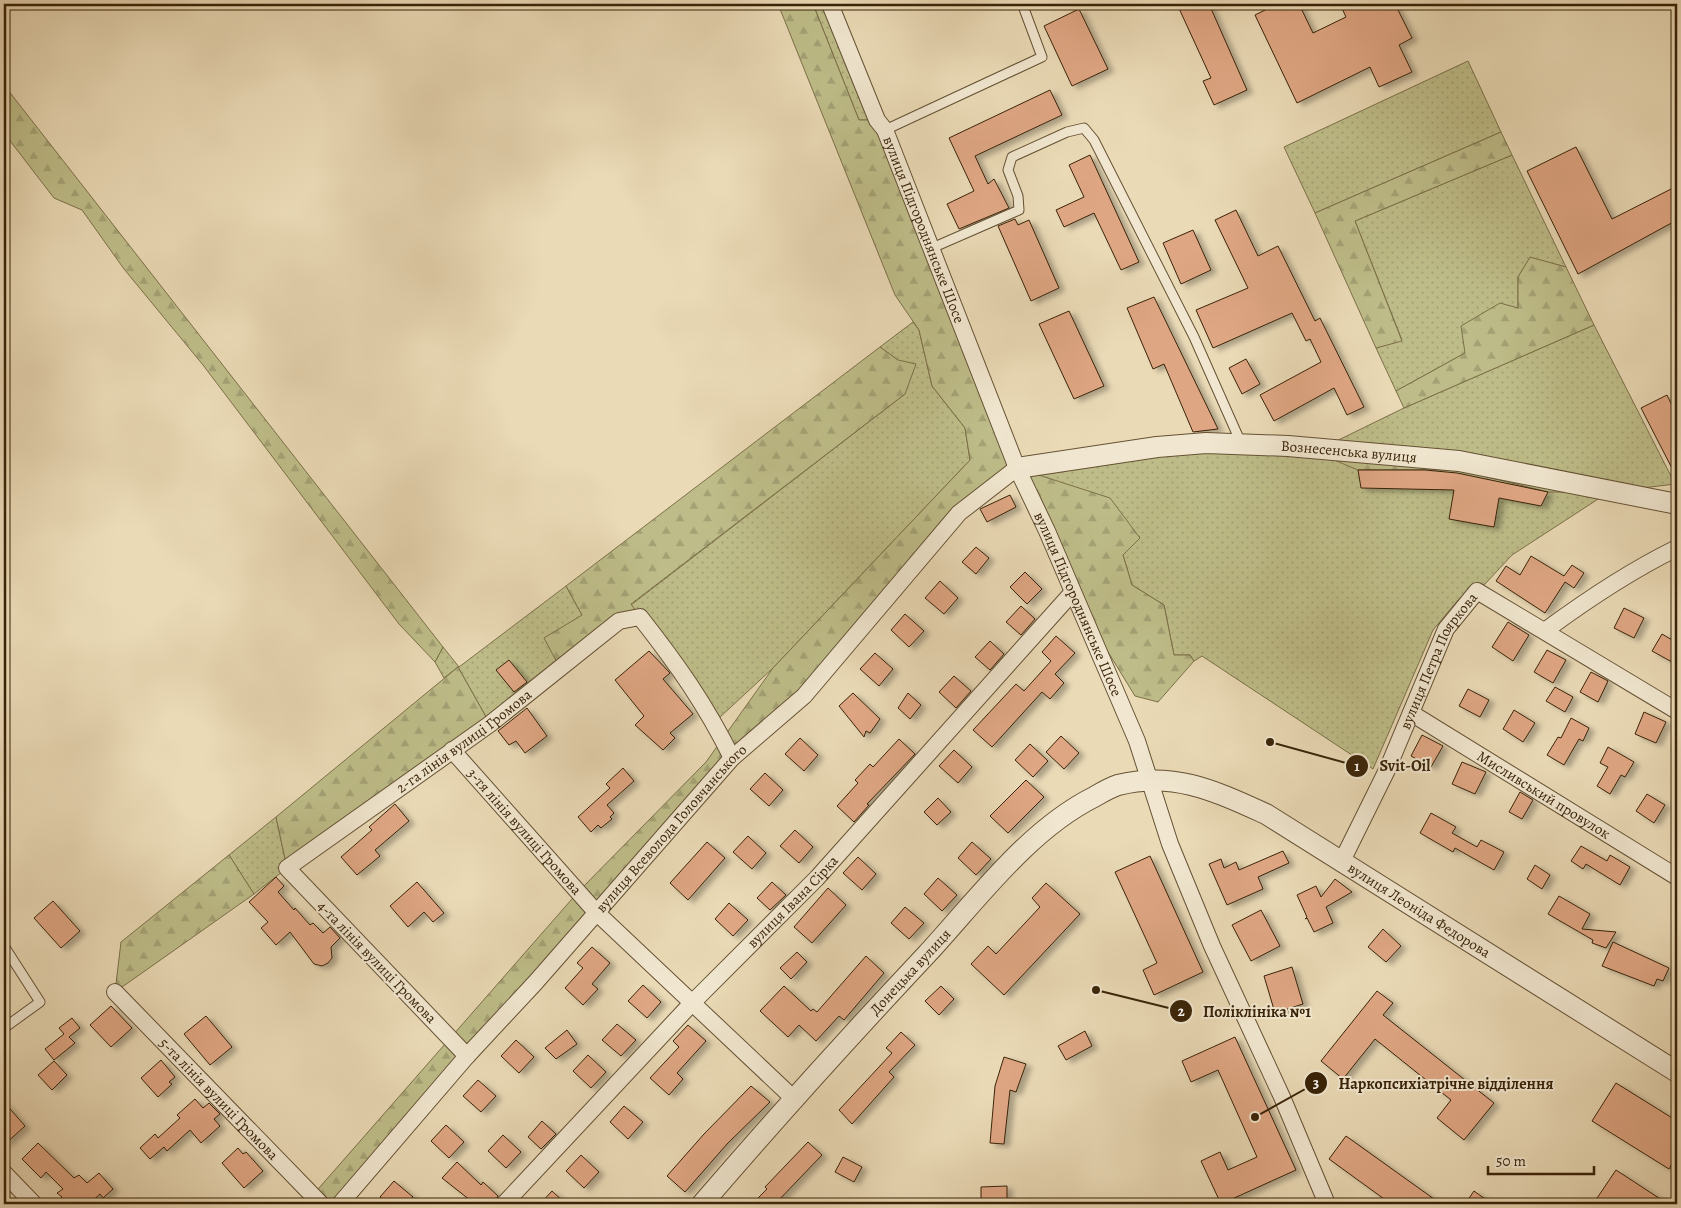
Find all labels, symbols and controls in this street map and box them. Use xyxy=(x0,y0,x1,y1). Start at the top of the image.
street label: вулиця Підгороднянське Шосе xyxy=(878,133,970,326)
street label: Вознесенська вулиця xyxy=(1281,436,1418,467)
street label: вулиця Підгороднянське Шосе xyxy=(1029,508,1127,700)
street label: вулиця Петра Пояркова xyxy=(1395,588,1482,732)
street label: 2-га лінія вулиці Громова xyxy=(392,685,536,798)
street label: вулиця Всеволода Головчанського xyxy=(591,740,751,917)
street label: Мисливський провулок xyxy=(1473,746,1615,844)
callout: Svit-Oil xyxy=(1344,750,1440,781)
text: Svit-Oil xyxy=(1379,755,1431,777)
text: 1 xyxy=(1354,756,1360,776)
street label: 3-тя лінія вулиці Громова xyxy=(463,764,586,899)
street label: вулиця Івана Сірка xyxy=(743,851,843,952)
street label: вулиця Леоніда Федорова xyxy=(1344,858,1494,963)
street label: 4-та лінія вулиці Громова xyxy=(313,896,441,1028)
street label: Донецька вулиця xyxy=(865,924,955,1019)
callout: Поліклініка №1 xyxy=(1168,996,1321,1027)
text: 2 xyxy=(1177,1001,1185,1021)
text: Поліклініка №1 xyxy=(1203,1001,1311,1023)
street label: 5-та лінія вулиці Громова xyxy=(155,1033,283,1164)
callout: Наркопсихіатрічне відділення xyxy=(1304,1068,1564,1099)
text: 3 xyxy=(1313,1073,1319,1093)
text: Наркопсихіатрічне відділення xyxy=(1338,1073,1554,1095)
scale bar xyxy=(1488,1143,1595,1175)
text: 50 m xyxy=(1496,1151,1526,1171)

